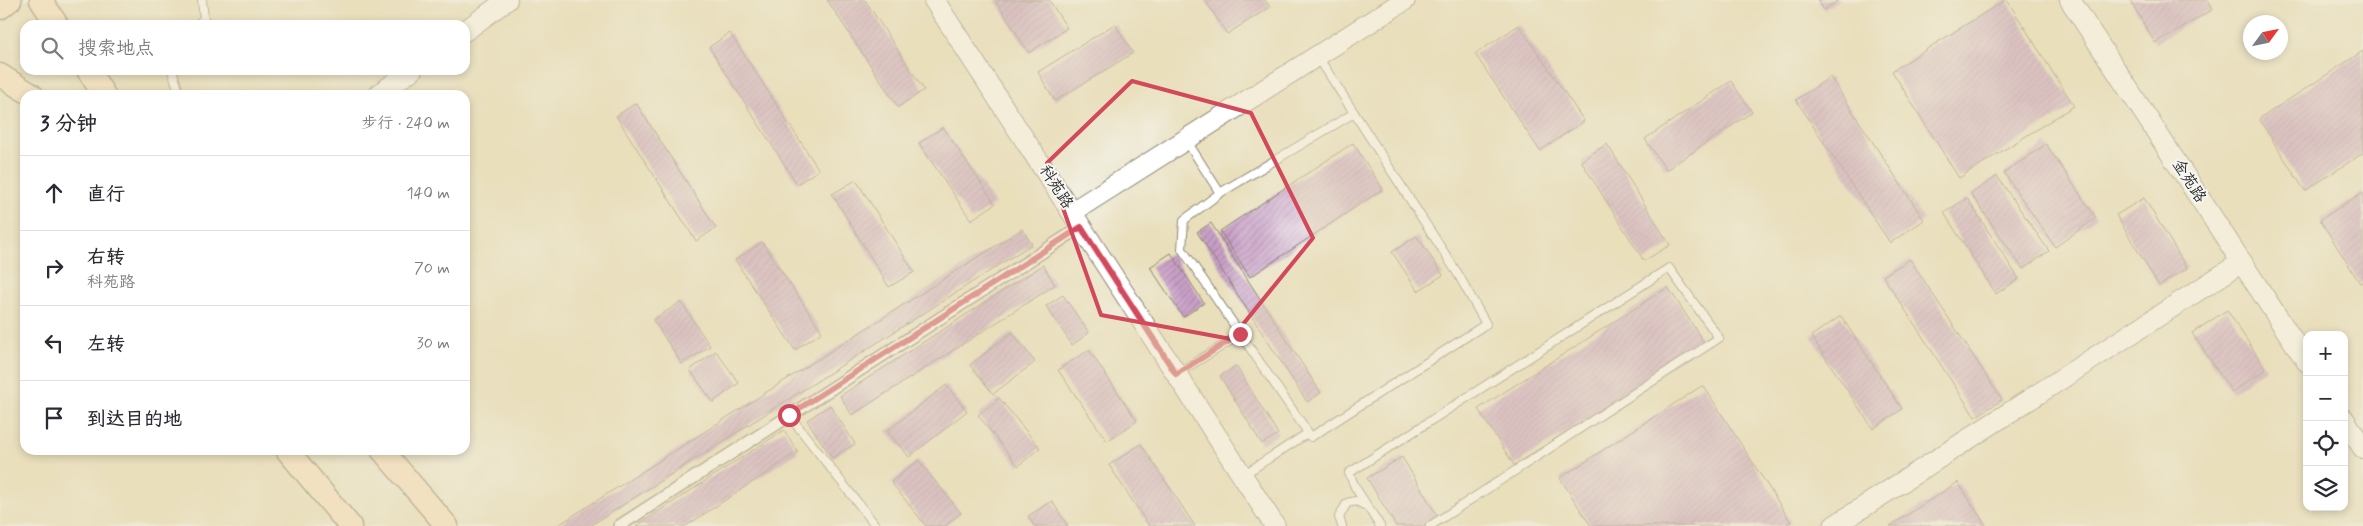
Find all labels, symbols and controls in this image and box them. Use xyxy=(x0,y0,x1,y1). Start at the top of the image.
north arrow xyxy=(2243,15,2288,60)
search box xyxy=(20,20,470,75)
icon: search xyxy=(38,34,66,62)
text: 搜索地点 xyxy=(78,36,154,61)
text: 3 分钟 xyxy=(40,110,97,138)
text: 步行 · 240 m xyxy=(361,113,450,134)
street label: 金苑路 xyxy=(2167,155,2211,207)
street label: 科苑路 xyxy=(1034,161,1078,213)
icon: ahead xyxy=(40,179,68,207)
text: 直行 xyxy=(87,182,125,207)
text: 140 m xyxy=(406,183,450,204)
text: 右转 xyxy=(87,245,125,270)
icon: right xyxy=(40,254,68,282)
text: 70 m xyxy=(414,258,450,279)
text: 科苑路 xyxy=(87,272,135,293)
route end xyxy=(1229,323,1252,346)
icon: left xyxy=(40,329,68,357)
map controls xyxy=(2303,331,2348,511)
button: + xyxy=(2303,331,2348,376)
text: 左转 xyxy=(87,332,125,357)
text: 30 m xyxy=(417,333,450,354)
button: − xyxy=(2303,376,2348,421)
icon: arrive xyxy=(40,404,68,432)
route start xyxy=(778,404,801,427)
text: 到达目的地 xyxy=(87,407,182,432)
button: locate xyxy=(2303,421,2348,466)
button: layers xyxy=(2303,466,2348,511)

